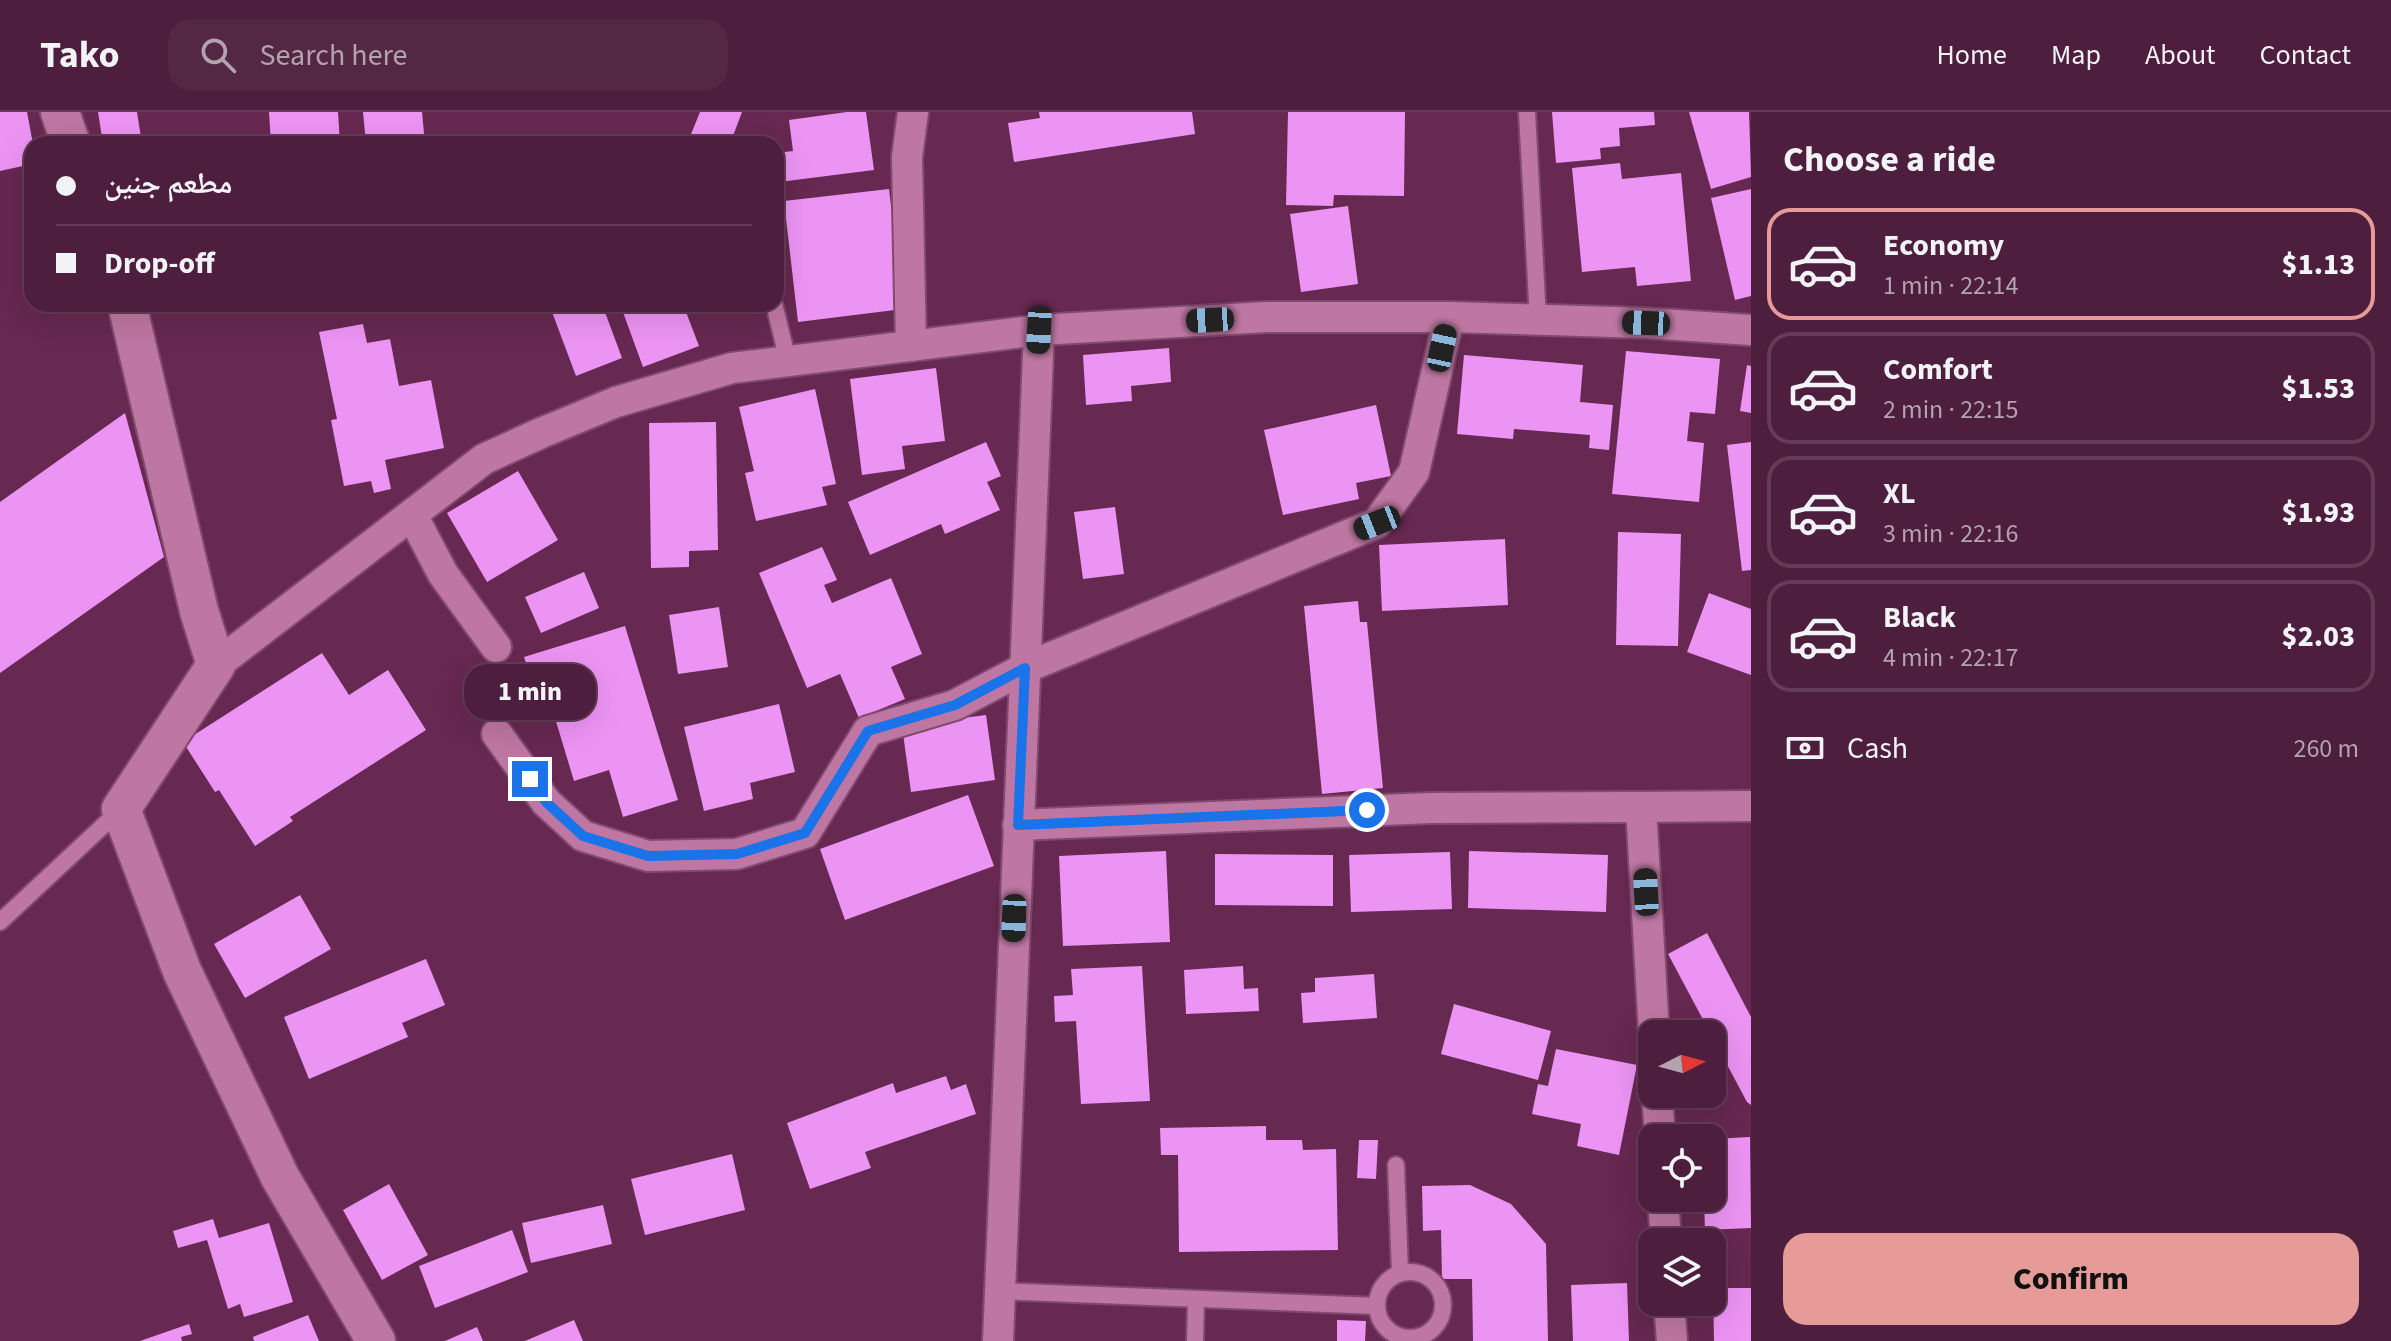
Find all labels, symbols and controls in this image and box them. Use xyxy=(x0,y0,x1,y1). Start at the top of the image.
search box xyxy=(168,19,728,91)
text: Tako xyxy=(40,28,120,82)
icon: search xyxy=(196,33,240,77)
text: Search here xyxy=(260,34,408,77)
text: Home xyxy=(1936,35,2007,75)
text: Map xyxy=(2051,35,2101,75)
text: About xyxy=(2145,35,2216,75)
text: Contact xyxy=(2260,35,2351,75)
text: Choose a ride xyxy=(1783,134,1996,185)
text: مطعم جنين xyxy=(104,162,232,205)
text: Economy xyxy=(1883,224,2004,267)
icon: car xyxy=(1787,228,1859,300)
text: Drop-off xyxy=(104,242,215,285)
text: $1.13 xyxy=(2282,243,2355,286)
text: 1 min · 22:14 xyxy=(1883,267,2018,304)
car xyxy=(1026,305,1052,355)
car xyxy=(1185,307,1235,333)
car xyxy=(1622,310,1670,336)
car xyxy=(1425,322,1459,374)
text: Comfort xyxy=(1883,348,1993,391)
icon: car xyxy=(1787,352,1859,424)
text: $1.53 xyxy=(2282,367,2355,410)
text: 2 min · 22:15 xyxy=(1883,391,2018,428)
text: XL xyxy=(1883,472,1916,515)
icon: car xyxy=(1787,476,1859,548)
text: $1.93 xyxy=(2282,491,2355,534)
car xyxy=(1350,503,1404,543)
text: 3 min · 22:16 xyxy=(1883,515,2018,552)
text: Black xyxy=(1883,596,1956,639)
icon: car xyxy=(1787,600,1859,672)
text: $2.03 xyxy=(2282,615,2355,658)
text: 4 min · 22:17 xyxy=(1883,639,2018,676)
callout: 1 min xyxy=(464,663,596,719)
text: 1 min xyxy=(498,673,562,710)
icon: cash xyxy=(1783,726,1827,770)
text: Cash xyxy=(1847,727,1908,770)
text: 260 m xyxy=(2293,730,2359,767)
route end xyxy=(512,761,548,797)
route start xyxy=(1349,792,1385,828)
car xyxy=(1633,867,1659,917)
car xyxy=(1001,894,1027,942)
north arrow xyxy=(1638,1020,1726,1108)
map controls xyxy=(1638,1020,1726,1316)
button: locate xyxy=(1638,1124,1726,1212)
button: layers xyxy=(1638,1228,1726,1316)
button: Confirm xyxy=(1783,1233,2359,1325)

